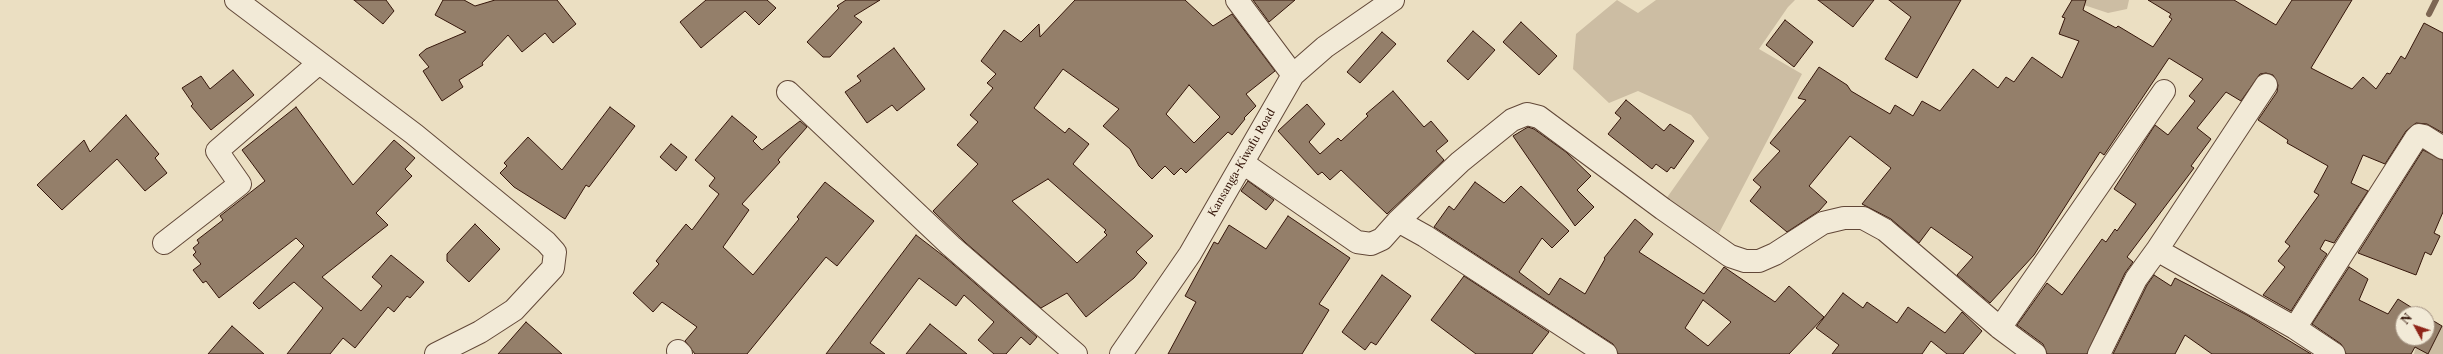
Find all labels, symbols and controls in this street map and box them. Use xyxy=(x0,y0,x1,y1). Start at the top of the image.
street label: Kansanga-Kiwafu Road xyxy=(1206,107,1278,219)
north arrow xyxy=(2395,306,2435,346)
text: N xyxy=(2398,311,2415,327)

